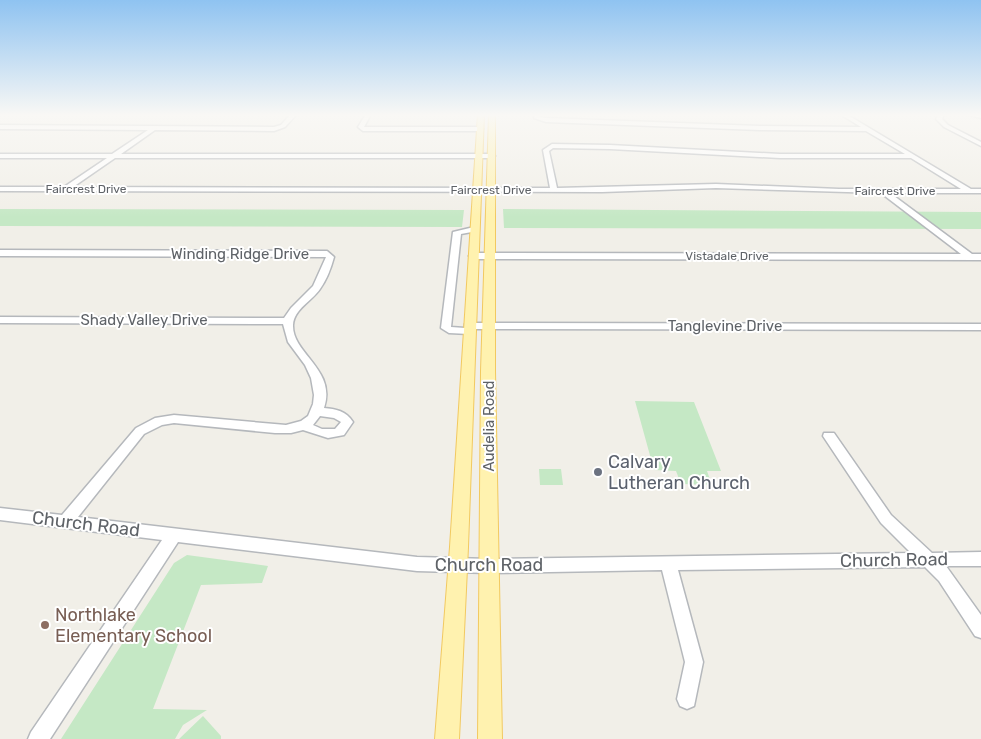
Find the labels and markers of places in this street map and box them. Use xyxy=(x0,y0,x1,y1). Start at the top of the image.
place label: Calvary Lutheran Church xyxy=(608,451,750,494)
marker: Calvary Lutheran Church xyxy=(592,466,604,478)
place label: Northlake Elementary School xyxy=(55,604,212,647)
marker: Northlake Elementary School xyxy=(39,619,51,631)

